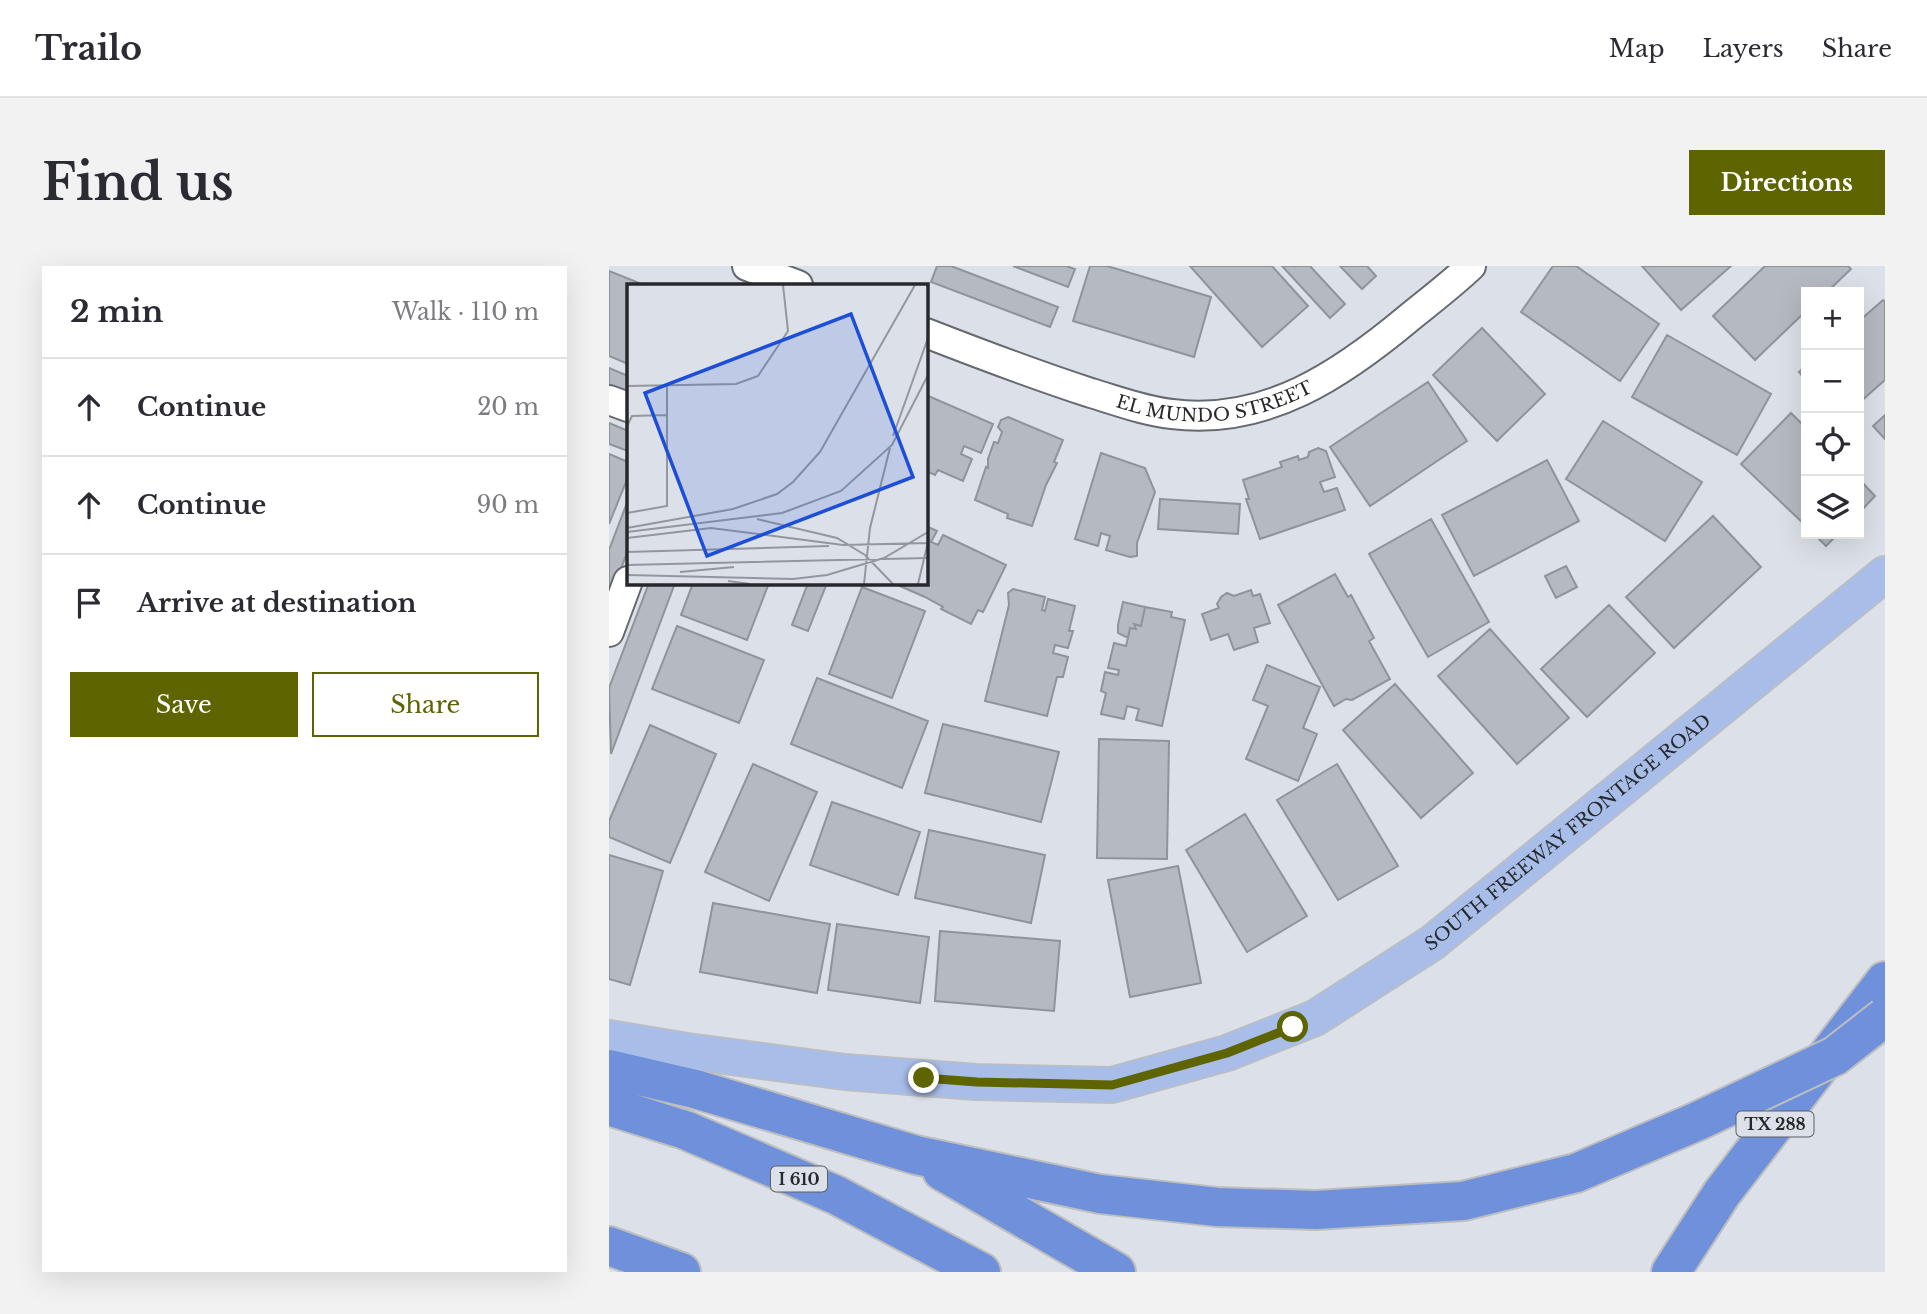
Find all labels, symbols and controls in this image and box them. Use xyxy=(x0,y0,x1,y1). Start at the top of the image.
text: Trailo xyxy=(35,28,142,69)
text: Map xyxy=(1609,34,1665,63)
text: Layers xyxy=(1703,34,1784,63)
text: Share xyxy=(1822,34,1892,63)
button: Directions xyxy=(1689,150,1885,215)
text: Find us xyxy=(42,152,234,213)
inset map xyxy=(627,284,927,584)
map controls xyxy=(1801,287,1864,539)
button: + xyxy=(1801,287,1864,350)
text: 2 min xyxy=(70,293,163,330)
text: Walk · 110 m xyxy=(392,298,539,326)
button: − xyxy=(1801,350,1864,413)
street label: EL MUNDO STREET xyxy=(1113,376,1316,427)
icon: ahead xyxy=(70,388,108,426)
text: Continue xyxy=(137,391,266,423)
text: 20 m xyxy=(477,393,539,421)
button: locate xyxy=(1801,413,1864,476)
button: layers xyxy=(1801,476,1864,539)
icon: ahead xyxy=(70,486,108,524)
text: Continue xyxy=(137,489,266,521)
text: 90 m xyxy=(477,491,539,519)
icon: arrive xyxy=(70,584,108,622)
text: Arrive at destination xyxy=(137,587,417,619)
button: Save xyxy=(70,672,298,737)
button: Share xyxy=(312,672,539,737)
street label: SOUTH FREEWAY FRONTAGE ROAD xyxy=(1421,709,1715,956)
route start xyxy=(1277,1011,1308,1042)
route end xyxy=(908,1062,939,1093)
road number: TX 288 xyxy=(1737,1112,1813,1136)
road number: I 610 xyxy=(771,1166,827,1191)

